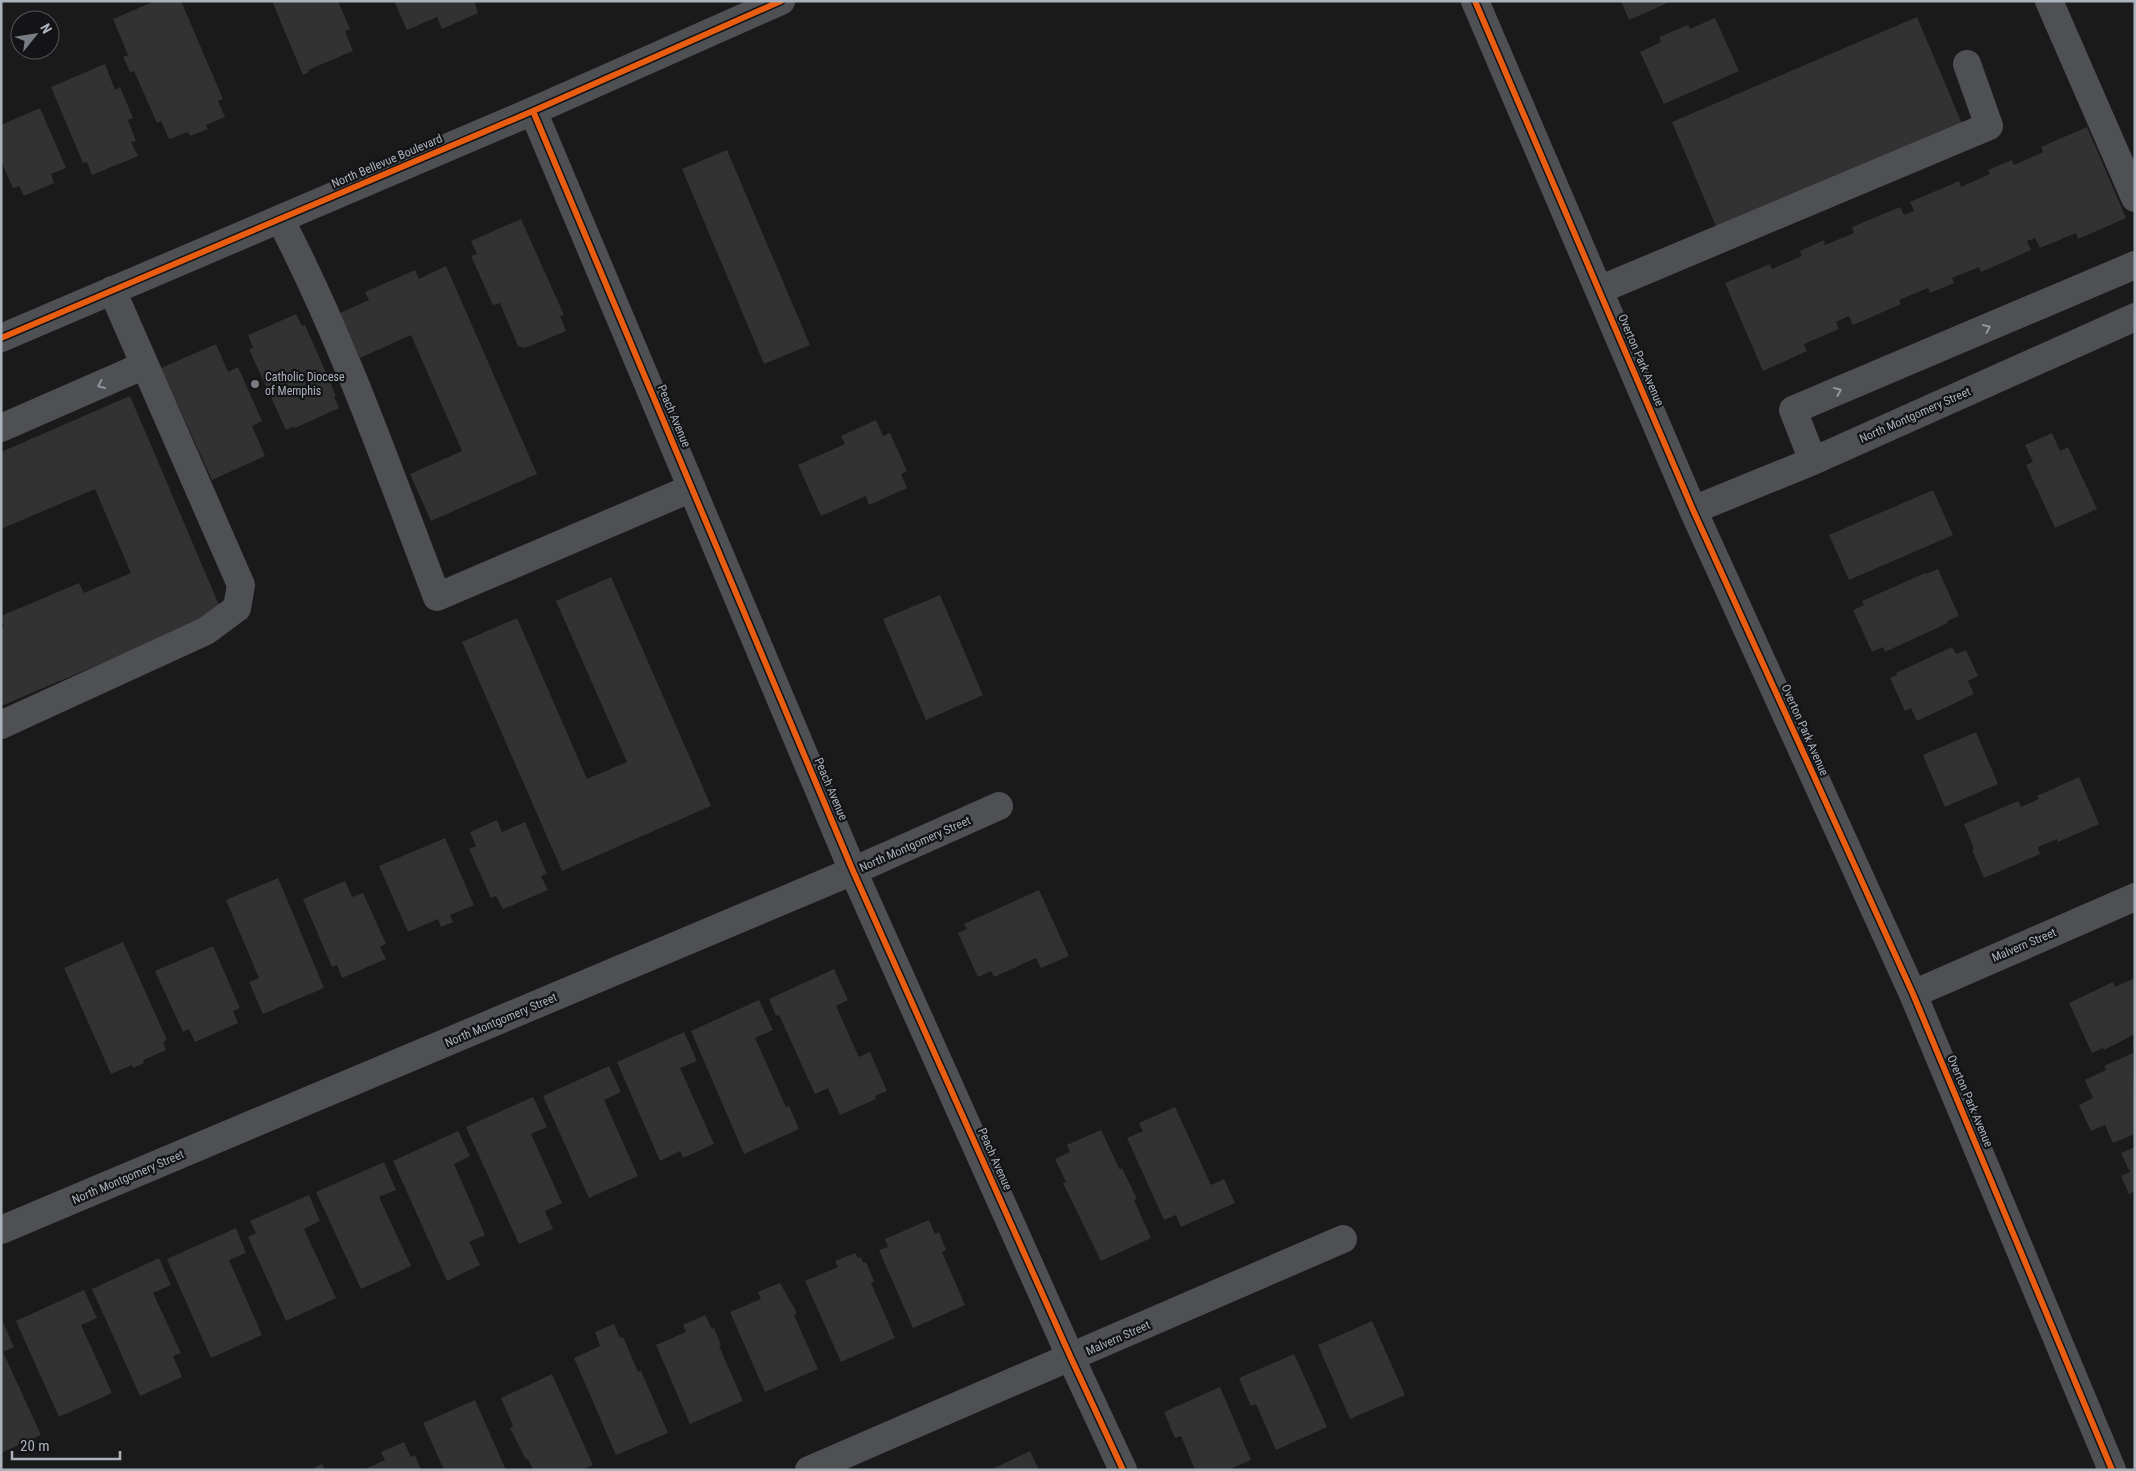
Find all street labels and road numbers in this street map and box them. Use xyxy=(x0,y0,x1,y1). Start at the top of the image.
street label: North Bellevue Boulevard xyxy=(329,131,445,191)
street label: Overton Park Avenue xyxy=(1615,312,1667,408)
street label: Peach Avenue xyxy=(655,383,694,450)
street label: North Montgomery Street xyxy=(1857,384,1973,446)
street label: Overton Park Avenue xyxy=(1779,682,1832,778)
street label: Peach Avenue xyxy=(812,756,851,823)
street label: North Montgomery Street xyxy=(857,813,973,875)
street label: Malvern Street xyxy=(1990,925,2059,965)
street label: North Montgomery Street xyxy=(443,990,559,1050)
street label: Overton Park Avenue xyxy=(1944,1053,1996,1149)
street label: Peach Avenue xyxy=(975,1126,1015,1193)
street label: North Montgomery Street xyxy=(70,1147,186,1207)
street label: Malvern Street xyxy=(1084,1317,1153,1358)

